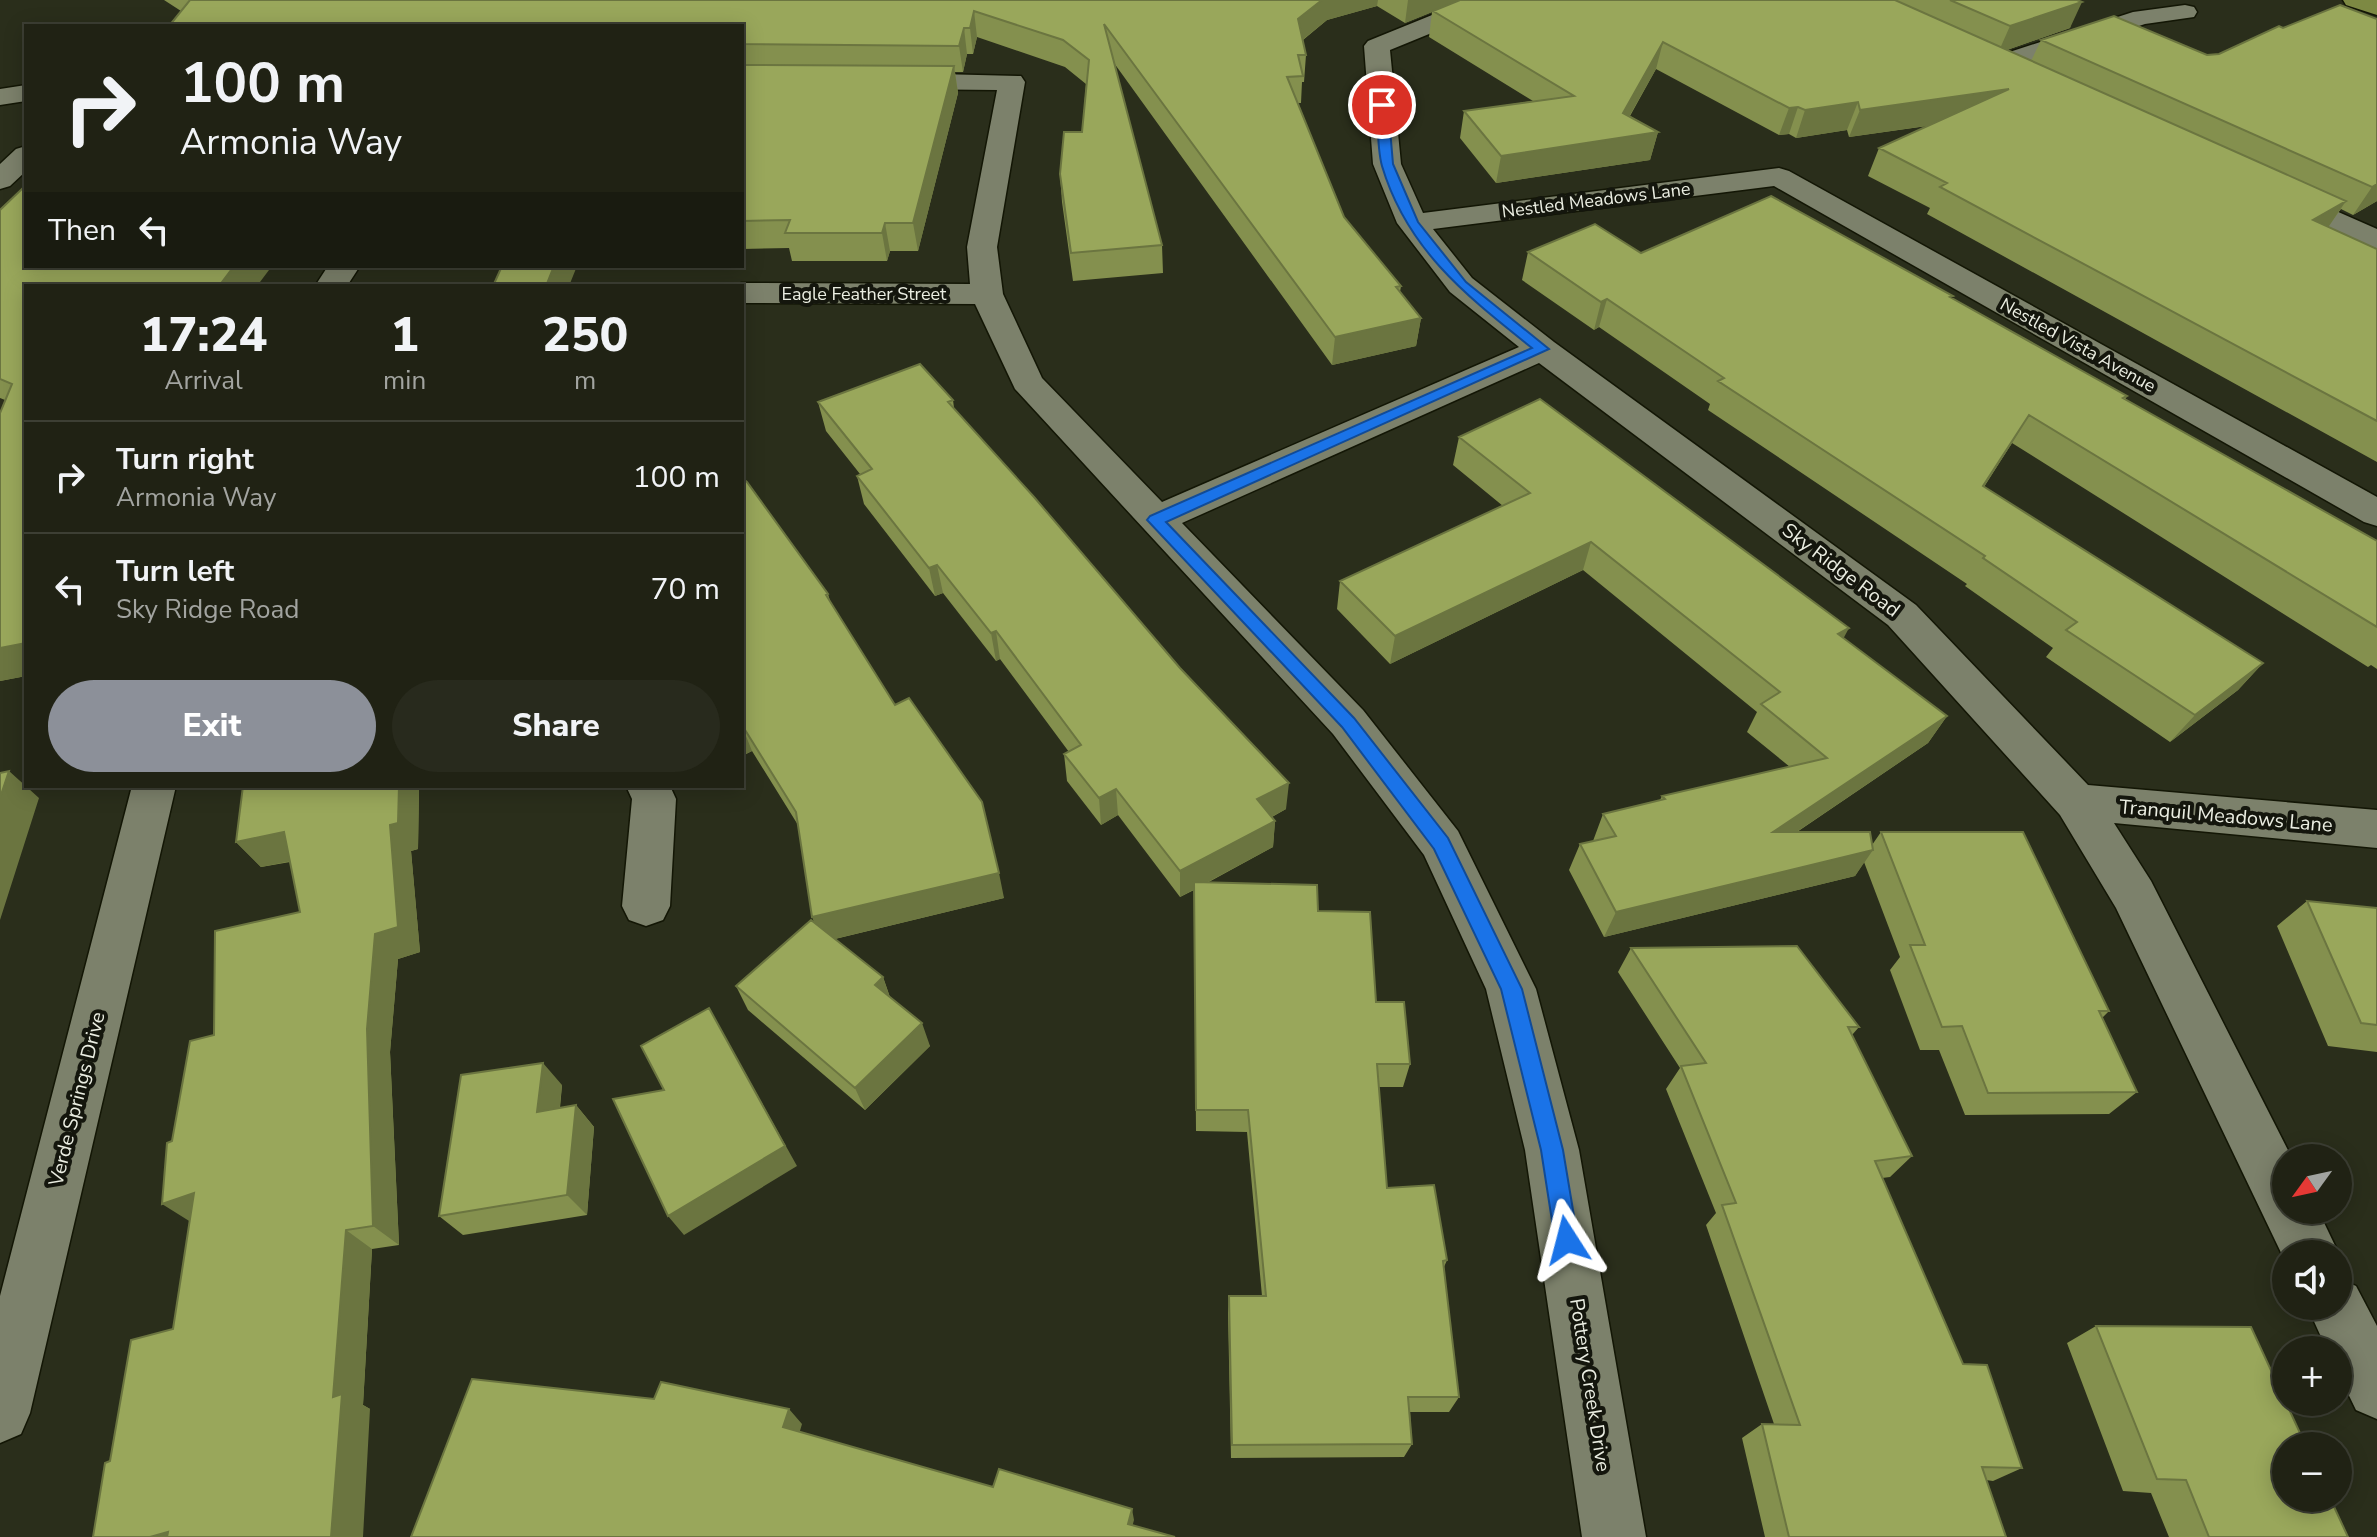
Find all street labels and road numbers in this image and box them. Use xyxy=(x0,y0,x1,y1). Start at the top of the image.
street label: Nestled Meadows Lane xyxy=(1500,177,1692,223)
street label: Eagle Feather Street xyxy=(782,282,947,306)
street label: Nestled Vista Avenue xyxy=(1996,292,2160,398)
street label: Sky Ridge Road xyxy=(1777,517,1905,623)
street label: Tranquil Meadows Lane xyxy=(2118,793,2334,839)
street label: Verde Springs Drive xyxy=(42,1009,112,1190)
street label: Pottery Creek Drive xyxy=(1563,1296,1617,1474)

